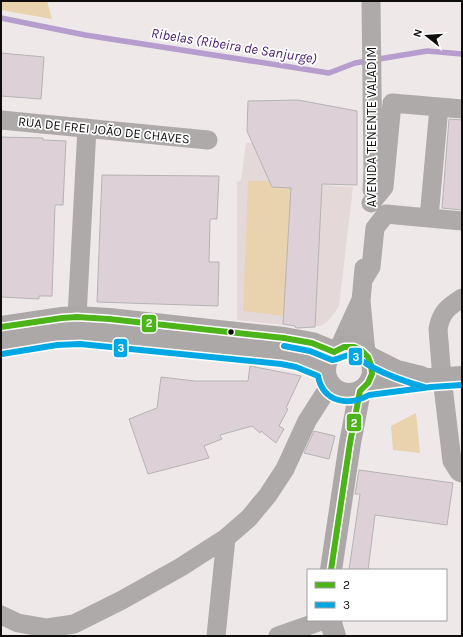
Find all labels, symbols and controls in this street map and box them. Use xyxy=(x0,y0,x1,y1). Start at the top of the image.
north arrow xyxy=(407,16,447,56)
water label: Ribelas (Ribeira de Sanjurge) xyxy=(150,25,319,68)
text: N xyxy=(411,28,425,39)
street label: AVENIDA TENENTE VALADIM xyxy=(364,47,379,207)
street label: RUA DE FREI JOÃO DE CHAVES xyxy=(17,114,191,146)
line badge: 2 xyxy=(141,314,157,333)
text: 2 xyxy=(146,317,153,330)
unlabelled marker xyxy=(226,327,236,337)
line badge: 3 xyxy=(113,338,128,358)
text: 3 xyxy=(118,342,125,355)
line badge: 3 xyxy=(348,347,363,366)
text: 3 xyxy=(353,351,360,364)
line badge: 2 xyxy=(346,413,362,432)
text: 2 xyxy=(351,417,358,430)
legend xyxy=(307,569,447,621)
text: 2 xyxy=(343,578,350,592)
text: 3 xyxy=(343,598,350,612)

